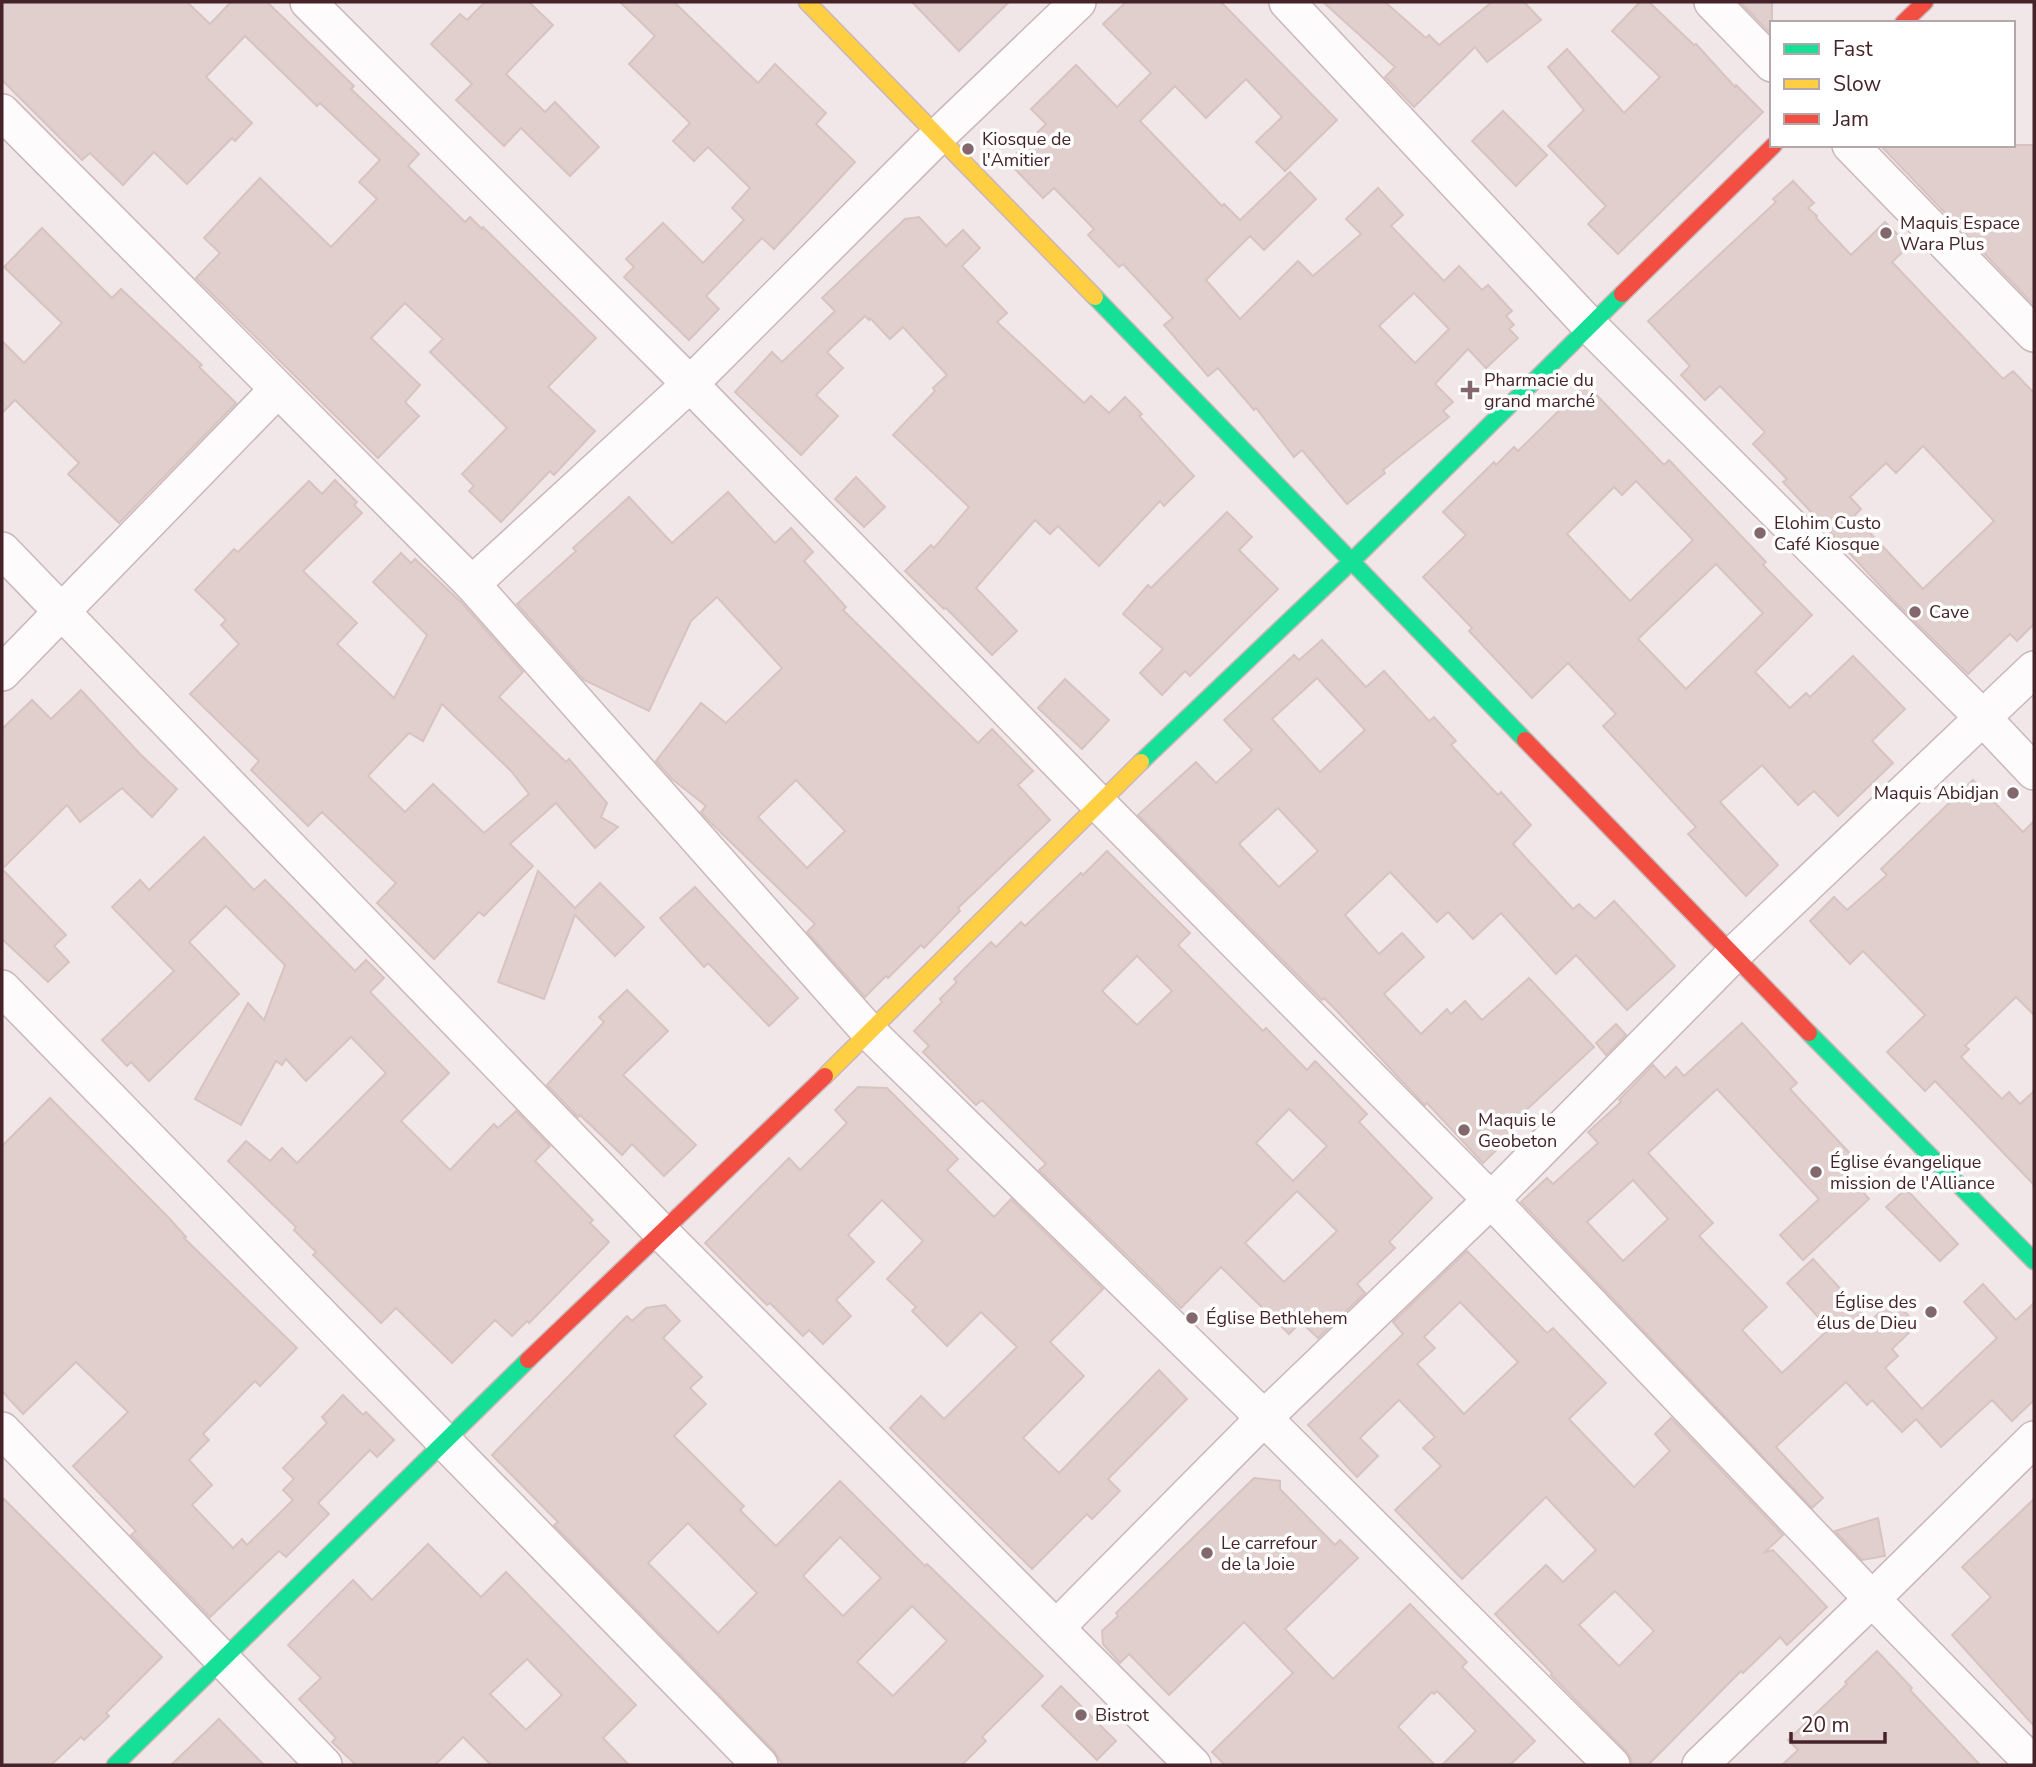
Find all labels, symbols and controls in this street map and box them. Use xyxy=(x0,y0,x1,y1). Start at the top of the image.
legend xyxy=(1770,21,2015,147)
text: Fast xyxy=(1833,35,1873,63)
text: Slow xyxy=(1833,70,1882,98)
text: Jam xyxy=(1832,105,1869,133)
place label: Kiosque de l'Amitier xyxy=(982,127,1071,172)
marker: Kiosque de l'Amitier xyxy=(960,141,976,157)
place label: Maquis Espace Wara Plus xyxy=(1900,211,2020,256)
marker: Maquis Espace Wara Plus xyxy=(1878,225,1894,241)
place label: Pharmacie du grand marché xyxy=(1484,368,1595,413)
marker: Pharmacie du grand marché xyxy=(1462,382,1478,398)
place label: Elohim Custo Café Kiosque xyxy=(1774,511,1881,556)
marker: Elohim Custo Café Kiosque xyxy=(1752,525,1768,541)
place label: Cave xyxy=(1929,600,1969,624)
marker: Cave xyxy=(1907,604,1923,620)
place label: Maquis Abidjan xyxy=(1874,781,1999,805)
marker: Maquis Abidjan xyxy=(2005,785,2021,801)
place label: Maquis le Geobeton xyxy=(1478,1108,1557,1153)
marker: Maquis le Geobeton xyxy=(1456,1122,1472,1138)
place label: Église évangelique mission de l'Alliance xyxy=(1830,1150,1995,1195)
marker: Église évangelique mission de l'Alliance xyxy=(1808,1164,1824,1180)
place label: Église des élus de Dieu xyxy=(1817,1290,1917,1335)
marker: Église des élus de Dieu xyxy=(1923,1304,1939,1320)
place label: Église Bethlehem xyxy=(1206,1306,1348,1330)
marker: Église Bethlehem xyxy=(1184,1310,1200,1326)
place label: Le carrefour de la Joie xyxy=(1221,1531,1318,1576)
marker: Le carrefour de la Joie xyxy=(1199,1545,1215,1561)
scale bar xyxy=(1791,1700,1885,1744)
place label: Bistrot xyxy=(1095,1703,1149,1727)
marker: Bistrot xyxy=(1073,1707,1089,1723)
text: 20 m xyxy=(1801,1711,1850,1739)

